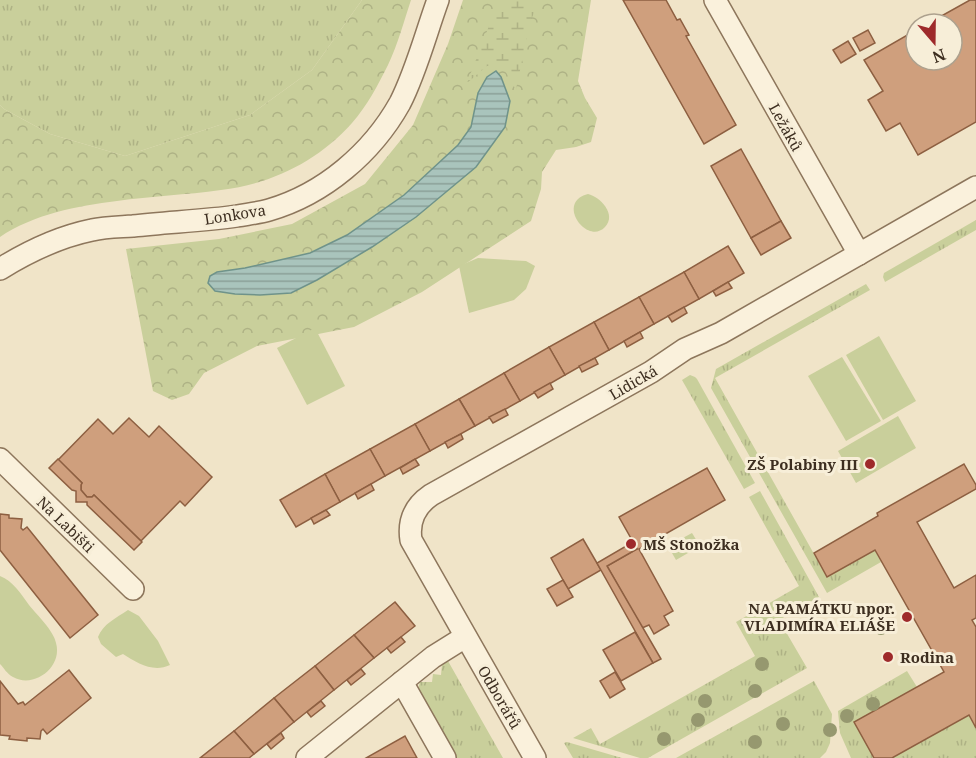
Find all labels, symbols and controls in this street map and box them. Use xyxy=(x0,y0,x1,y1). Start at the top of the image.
north arrow xyxy=(904,12,964,72)
text: N xyxy=(929,44,949,69)
street label: Ležáků xyxy=(765,100,808,155)
street label: Lonkova xyxy=(203,199,267,229)
street label: Lidická xyxy=(605,360,661,404)
place label: ZŠ Polabiny III xyxy=(747,454,858,474)
marker: ZŠ Polabiny III xyxy=(863,457,877,471)
street label: Na Labišti xyxy=(33,492,99,556)
place label: MŠ Stonožka xyxy=(643,534,740,554)
marker: MŠ Stonožka xyxy=(624,537,638,551)
place label: NA PAMÁTKU npor. VLADIMÍRA ELIÁŠE xyxy=(744,598,895,635)
marker: NA PAMÁTKU npor. VLADIMÍRA ELIÁŠE xyxy=(900,610,914,624)
place label: Rodina xyxy=(900,647,954,667)
marker: Rodina xyxy=(881,650,895,664)
street label: Odborářů xyxy=(474,662,526,733)

